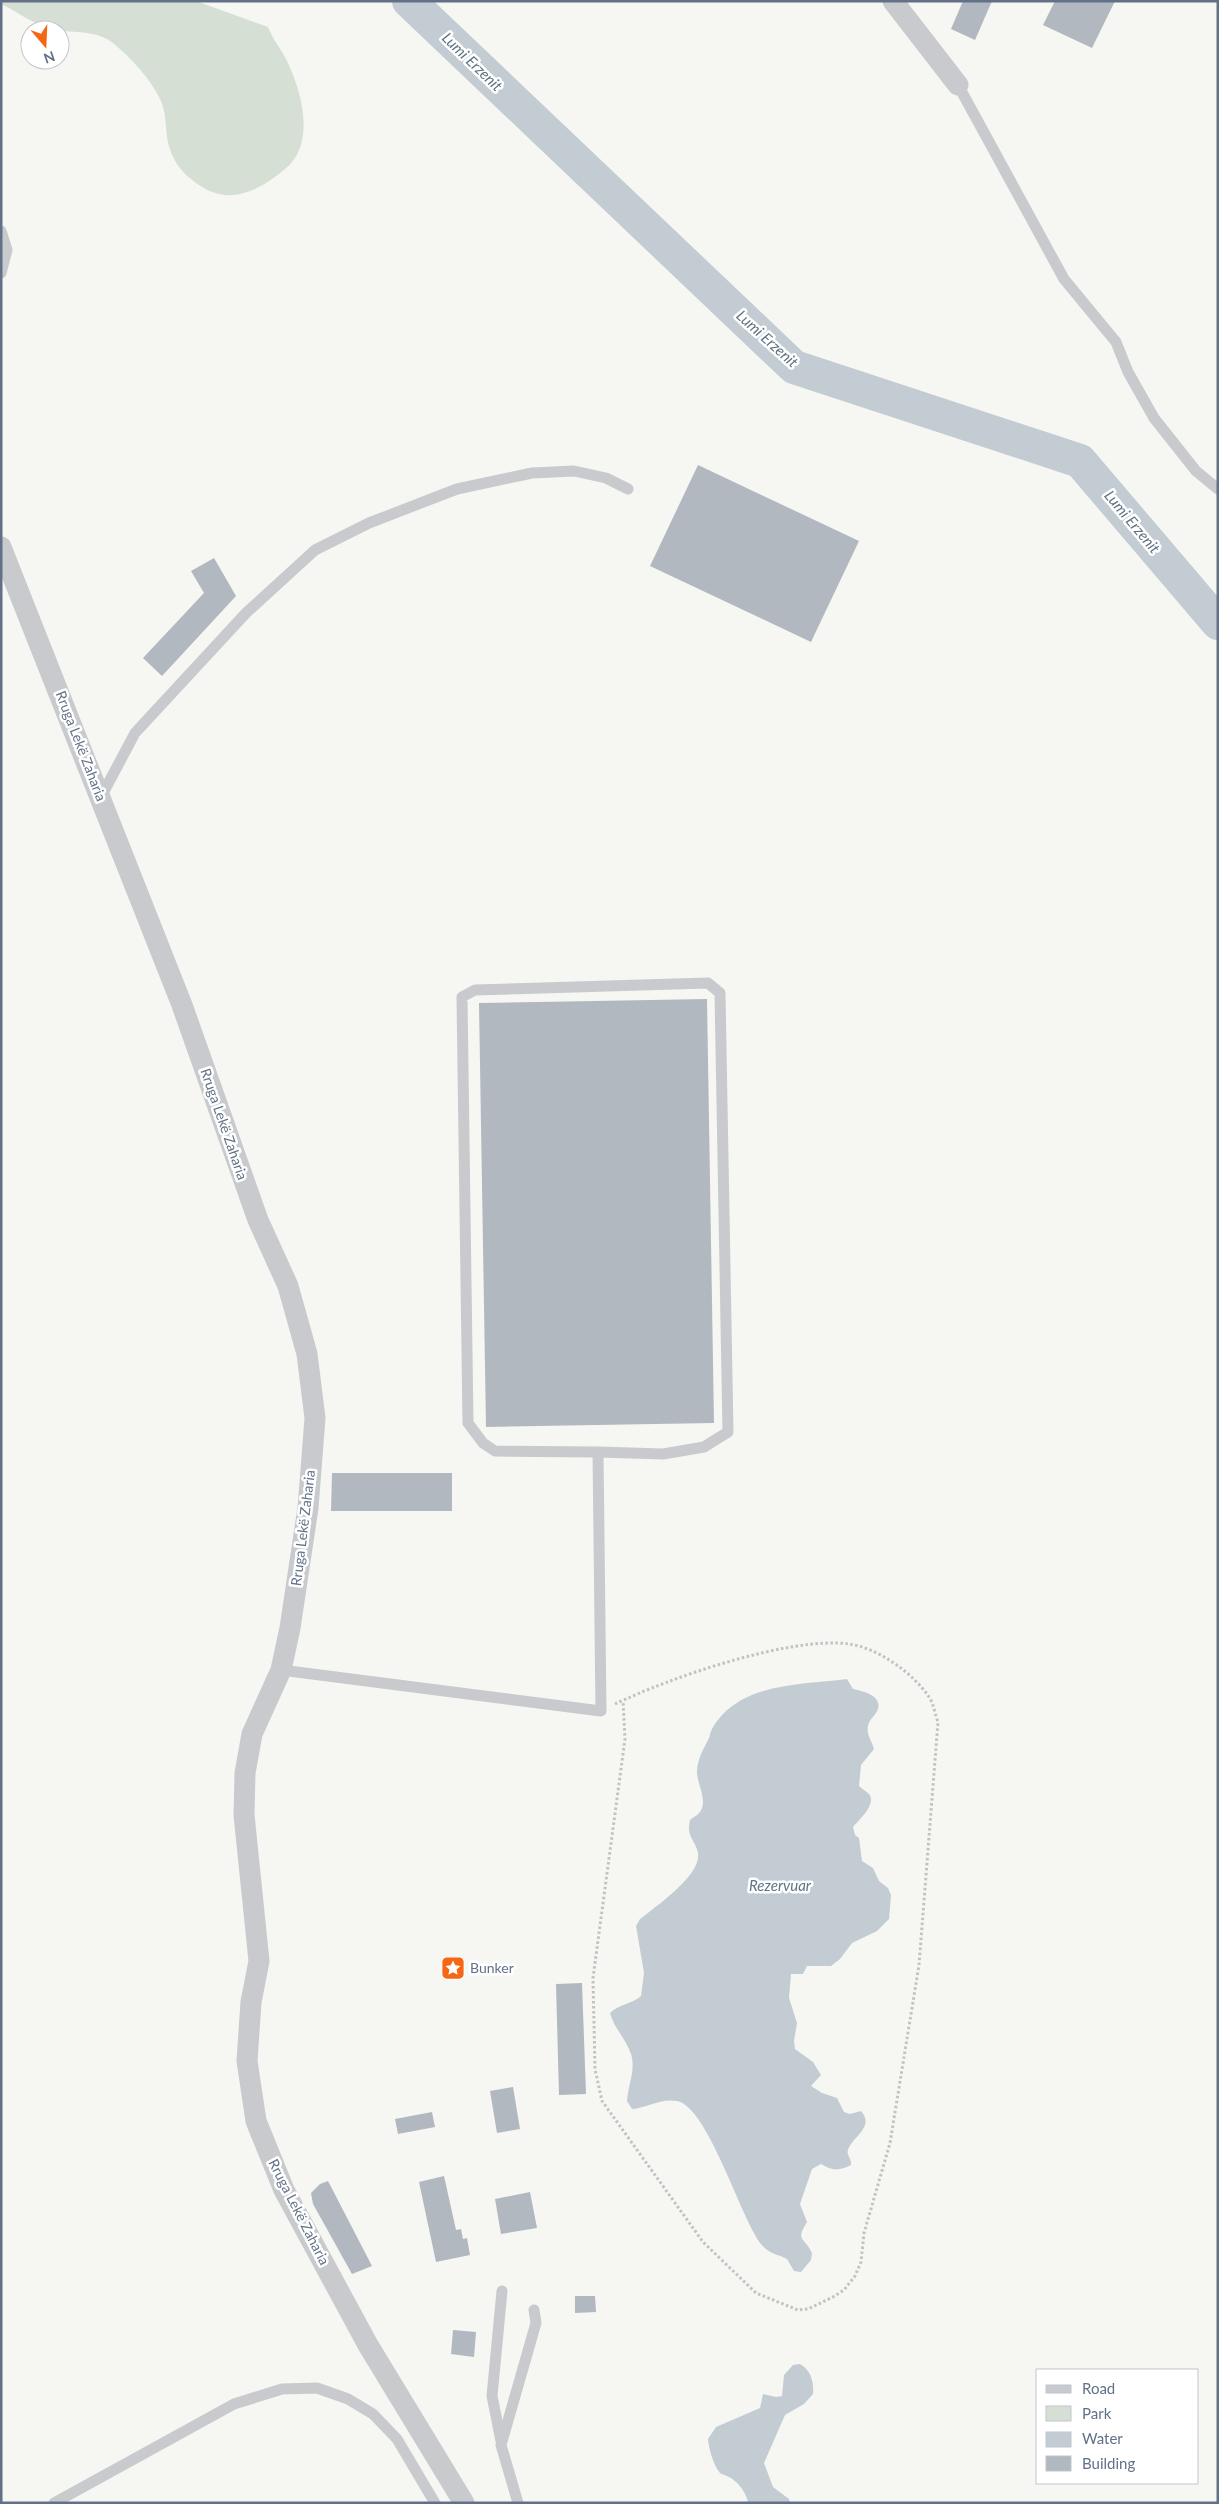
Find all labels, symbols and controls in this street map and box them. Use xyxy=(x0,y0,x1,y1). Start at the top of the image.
north arrow xyxy=(20,20,70,70)
water label: Lumi Erzenit xyxy=(439,28,507,95)
text: N xyxy=(42,48,57,68)
water label: Lumi Erzenit xyxy=(733,306,803,371)
water label: Lumi Erzenit xyxy=(1101,486,1165,557)
street label: Rruga Lekë Zaharia xyxy=(53,688,110,803)
street label: Rruga Lekë Zaharia xyxy=(197,1066,252,1182)
street label: Rruga Lekë Zaharia xyxy=(287,1469,318,1587)
water label: Rezervuar xyxy=(749,1876,812,1894)
place icon: Bunker xyxy=(440,1955,466,1981)
place label: Bunker xyxy=(470,1959,514,1976)
street label: Rruga Lekë Zaharia xyxy=(265,2156,334,2268)
legend xyxy=(1036,2369,1199,2484)
text: Road xyxy=(1082,2379,1115,2397)
text: Park xyxy=(1082,2404,1112,2422)
text: Water xyxy=(1082,2429,1123,2447)
text: Building xyxy=(1082,2454,1135,2472)

